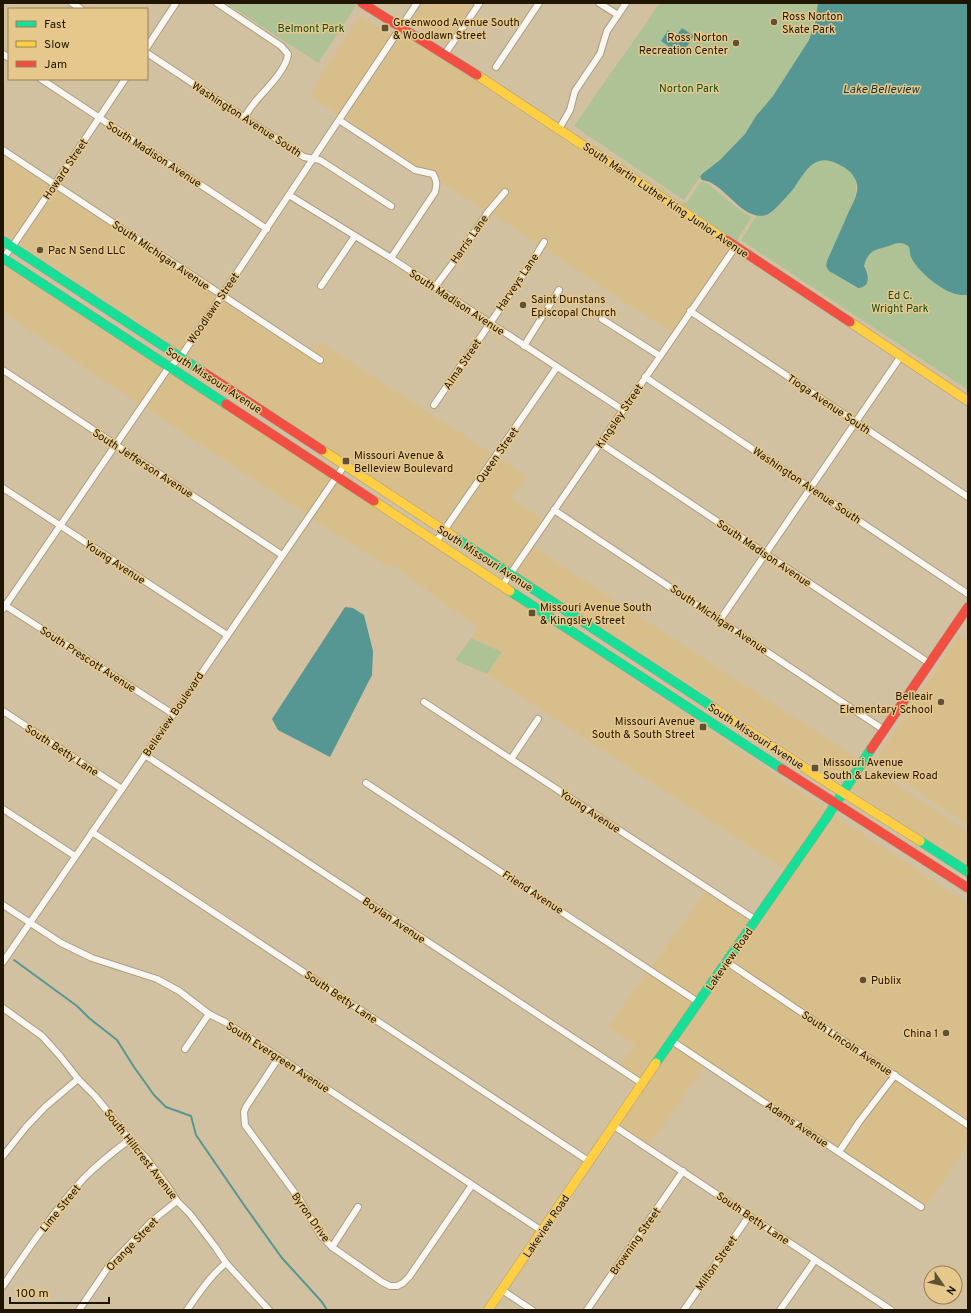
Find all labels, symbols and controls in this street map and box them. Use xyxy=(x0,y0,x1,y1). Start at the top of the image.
legend xyxy=(8,8,148,80)
place label: Ross Norton Skate Park xyxy=(782,10,843,37)
place label: Greenwood Avenue South & Woodlawn Street xyxy=(393,16,520,43)
text: Fast xyxy=(44,17,66,33)
marker: Ross Norton Skate Park xyxy=(769,17,779,27)
park label: Belmont Park xyxy=(277,22,345,36)
marker: Greenwood Avenue South & Woodlawn Street xyxy=(380,23,390,33)
place label: Ross Norton Recreation Center xyxy=(639,31,729,58)
text: Slow xyxy=(44,37,70,53)
marker: Ross Norton Recreation Center xyxy=(731,38,741,48)
text: Jam xyxy=(44,57,67,73)
street label: Washington Avenue South xyxy=(189,79,304,161)
park label: Norton Park xyxy=(659,82,719,96)
water label: Lake Belleview xyxy=(843,82,920,98)
street label: South Madison Avenue xyxy=(103,119,204,191)
street label: Howard Street xyxy=(40,136,91,203)
street label: South Martin Luther King Junior Avenue xyxy=(580,140,751,262)
street label: Harris Lane xyxy=(448,212,492,267)
street label: South Michigan Avenue xyxy=(109,218,212,294)
place label: Pac N Send LLC xyxy=(48,244,126,258)
marker: Pac N Send LLC xyxy=(35,245,45,255)
street label: Harveys Lane xyxy=(493,251,542,314)
street label: South Madison Avenue xyxy=(406,267,507,339)
street label: Woodlawn Street xyxy=(185,270,243,347)
park label: Ed C. Wright Park xyxy=(871,289,929,316)
place label: Saint Dunstans Episcopal Church xyxy=(531,293,616,320)
marker: Saint Dunstans Episcopal Church xyxy=(518,300,528,310)
street label: Alma Street xyxy=(441,336,485,393)
street label: South Missouri Avenue xyxy=(163,345,264,417)
street label: Tioga Avenue South xyxy=(784,372,873,438)
street label: Kingsley Street xyxy=(593,382,647,452)
street label: Queen Street xyxy=(473,425,522,486)
street label: South Jefferson Avenue xyxy=(89,426,195,502)
street label: Washington Avenue South xyxy=(749,444,863,527)
place label: Missouri Avenue & Belleview Boulevard xyxy=(354,449,453,476)
marker: Missouri Avenue & Belleview Boulevard xyxy=(341,456,351,466)
street label: South Madison Avenue xyxy=(713,517,813,591)
street label: South Missouri Avenue xyxy=(434,523,535,595)
street label: Young Avenue xyxy=(81,538,148,588)
street label: South Michigan Avenue xyxy=(667,582,770,658)
place label: Missouri Avenue South & Kingsley Street xyxy=(540,601,652,628)
marker: Missouri Avenue South & Kingsley Street xyxy=(527,608,537,618)
street label: South Prescott Avenue xyxy=(37,623,138,696)
street label: Belleview Boulevard xyxy=(140,670,207,760)
place label: Belleair Elementary School xyxy=(840,690,934,717)
marker: Belleair Elementary School xyxy=(936,697,946,707)
street label: South Missouri Avenue xyxy=(705,701,806,773)
place label: Missouri Avenue South & South Street xyxy=(592,715,695,742)
street label: South Betty Lane xyxy=(22,722,101,780)
marker: Missouri Avenue South & South Street xyxy=(698,722,708,732)
place label: Missouri Avenue South & Lakeview Road xyxy=(823,756,938,783)
marker: Missouri Avenue South & Lakeview Road xyxy=(810,763,820,773)
street label: Young Avenue xyxy=(556,787,623,837)
street label: Friend Avenue xyxy=(499,868,566,918)
street label: Boylan Avenue xyxy=(359,895,428,947)
street label: Lakeview Road xyxy=(703,926,757,994)
street label: South Betty Lane xyxy=(301,968,380,1028)
place label: Publix xyxy=(871,974,902,988)
marker: Publix xyxy=(858,975,868,985)
street label: South Lincoln Avenue xyxy=(798,1008,895,1079)
street label: South Evergreen Avenue xyxy=(223,1019,332,1097)
place label: China 1 xyxy=(903,1027,938,1041)
marker: China 1 xyxy=(941,1028,951,1038)
street label: Adams Avenue xyxy=(762,1099,831,1151)
street label: South Hillcrest Avenue xyxy=(100,1107,180,1203)
street label: Lime Street xyxy=(37,1182,84,1235)
street label: South Betty Lane xyxy=(713,1189,792,1249)
street label: Byron Drive xyxy=(288,1190,333,1245)
street label: Lakeview Road xyxy=(521,1192,573,1261)
street label: Browning Street xyxy=(607,1205,664,1278)
street label: Orange Street xyxy=(104,1215,162,1275)
street label: Milton Street xyxy=(693,1233,741,1294)
north arrow xyxy=(923,1265,963,1305)
scale bar xyxy=(10,1279,109,1305)
text: N xyxy=(942,1283,958,1297)
text: 100 m xyxy=(16,1286,49,1302)

